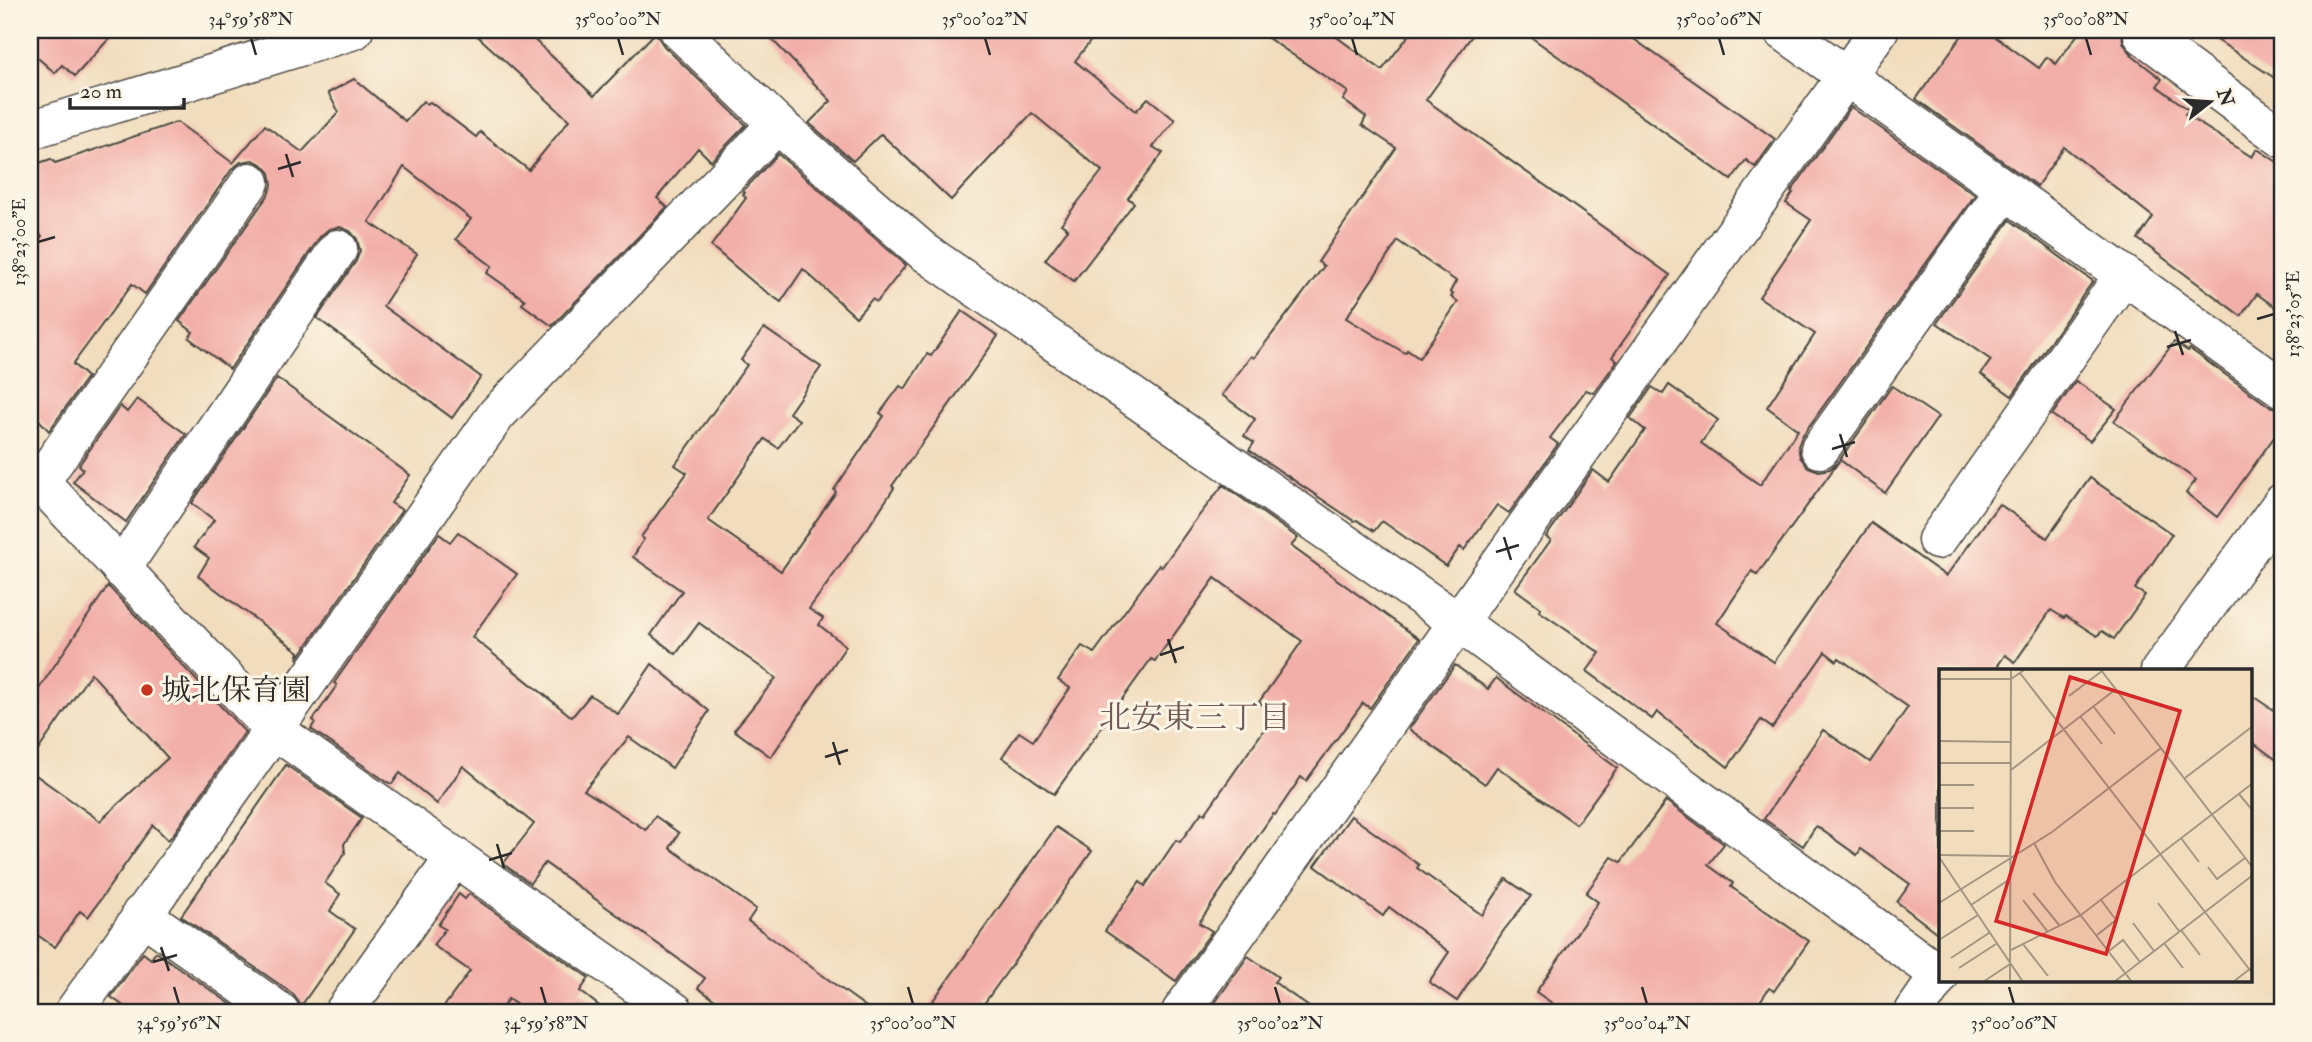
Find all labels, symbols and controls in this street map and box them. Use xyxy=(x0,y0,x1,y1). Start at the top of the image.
text: 34°59'58"N xyxy=(209,8,294,31)
text: 35°00'00"N xyxy=(575,8,661,31)
text: 35°00'02"N xyxy=(942,8,1028,31)
text: 35°00'04"N xyxy=(1308,8,1396,31)
text: 35°00'06"N xyxy=(1676,8,1762,31)
text: 35°00'08"N xyxy=(2043,8,2129,31)
scale bar xyxy=(70,66,184,110)
north arrow xyxy=(2176,66,2246,136)
text: 20 m xyxy=(80,78,122,105)
text: N xyxy=(2211,85,2240,110)
text: 138°23'00"E xyxy=(8,198,31,286)
text: 138°23'05"E xyxy=(2282,271,2305,357)
inset map xyxy=(1939,669,2252,982)
place label: 城北保育園 xyxy=(161,672,311,709)
marker: 城北保育園 xyxy=(139,682,155,698)
district label: 北安東三丁目 xyxy=(1099,698,1291,738)
text: 34°59'56"N xyxy=(136,1012,222,1035)
text: 34°59'58"N xyxy=(504,1012,589,1035)
text: 35°00'00"N xyxy=(870,1012,956,1035)
text: 35°00'02"N xyxy=(1237,1012,1323,1035)
text: 35°00'04"N xyxy=(1603,1012,1691,1035)
text: 35°00'06"N xyxy=(1971,1012,2057,1035)

